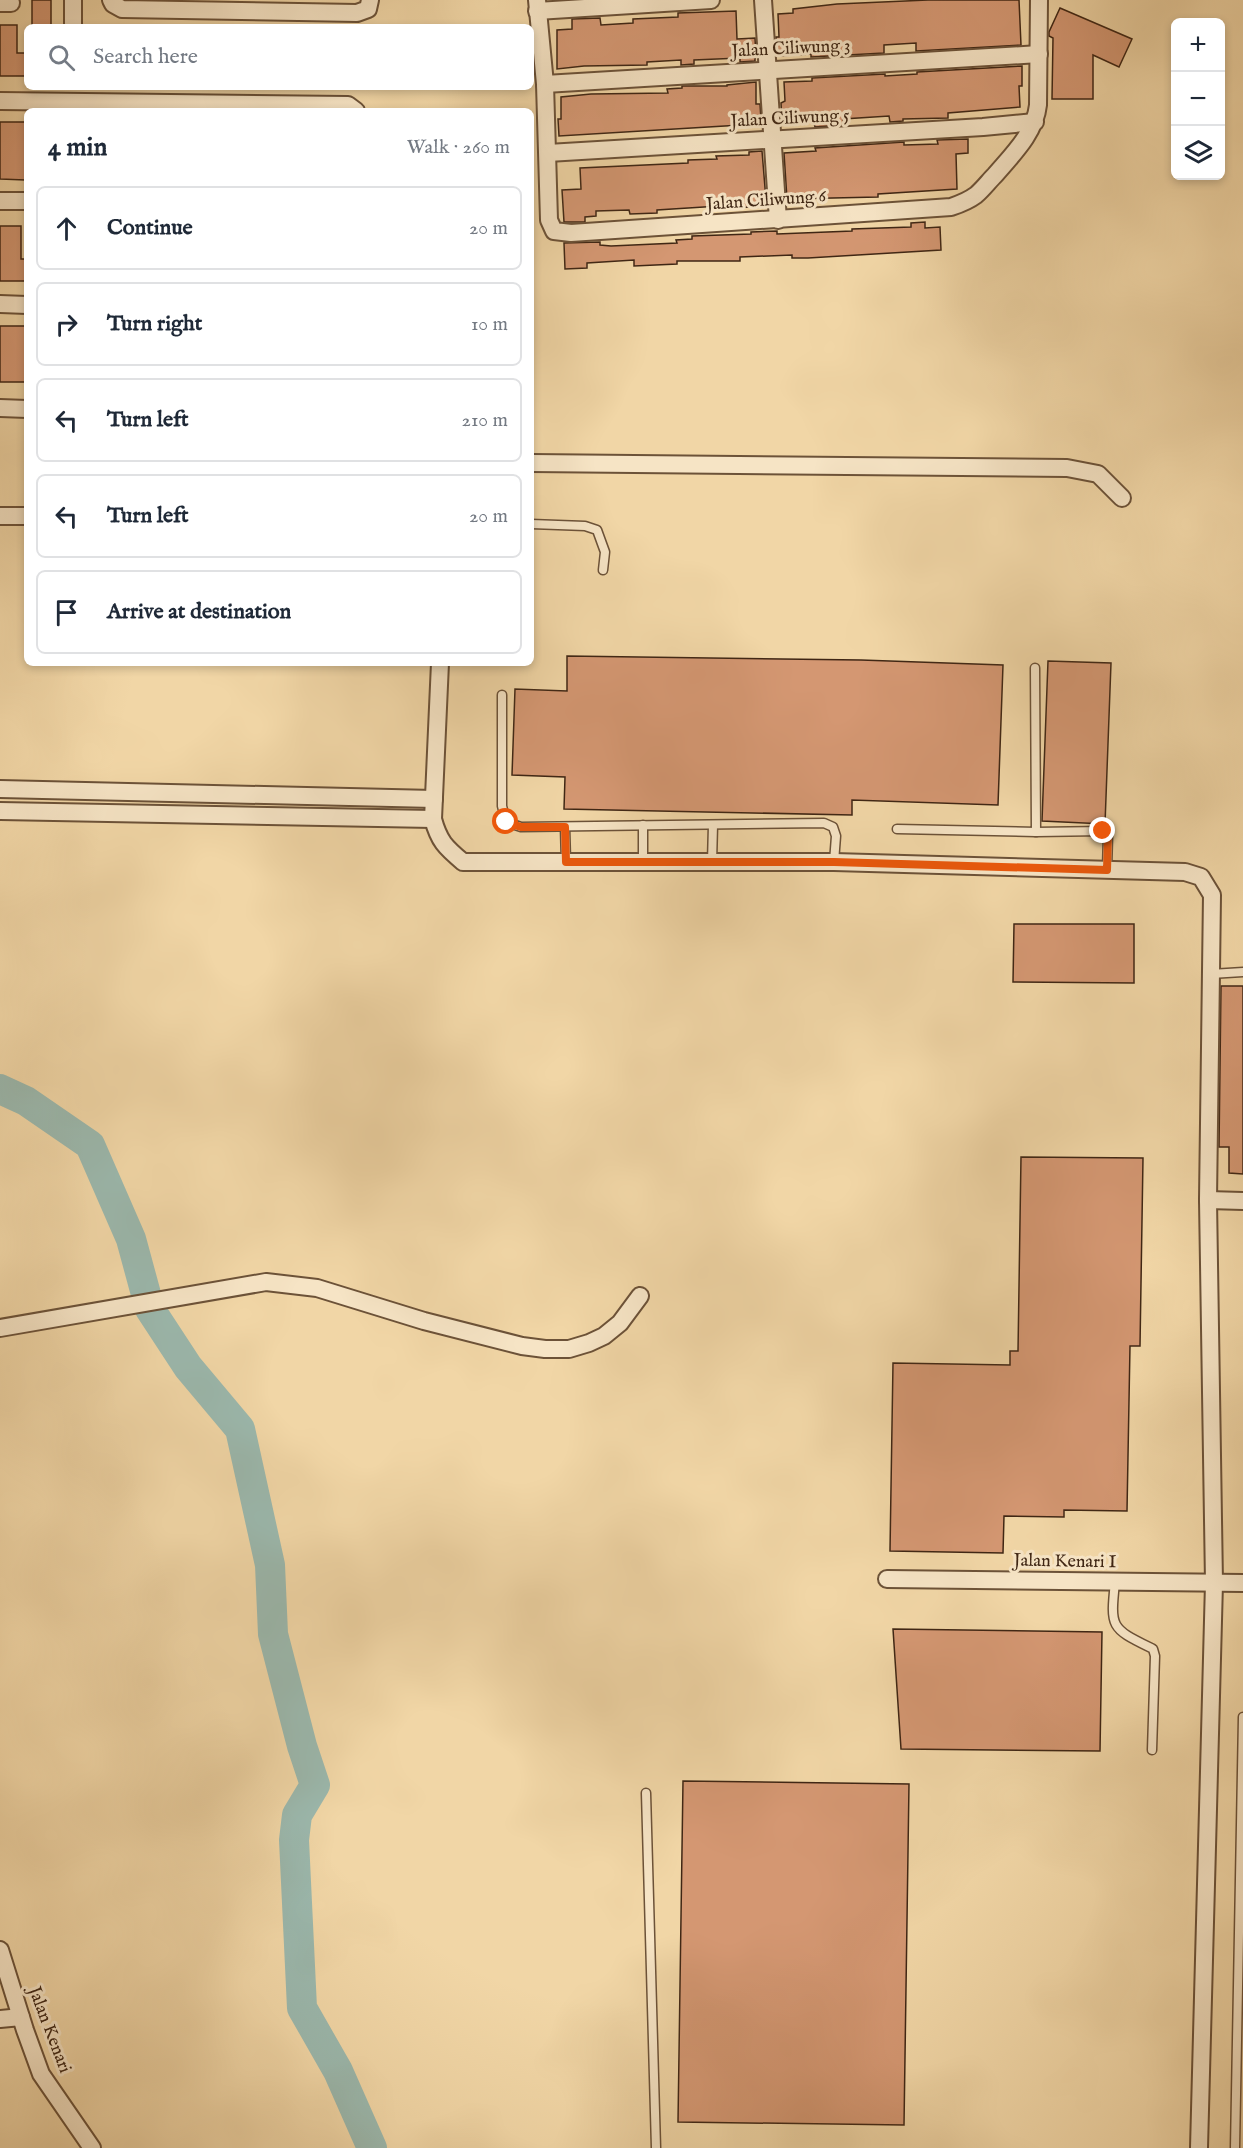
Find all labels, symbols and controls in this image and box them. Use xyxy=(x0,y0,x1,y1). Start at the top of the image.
map controls xyxy=(1171,18,1225,180)
button: + xyxy=(1171,18,1225,72)
search box xyxy=(24,24,534,90)
street label: Jalan Ciliwung 3 xyxy=(729,34,851,64)
icon: search xyxy=(45,41,78,74)
text: Search here xyxy=(93,43,198,71)
button: − xyxy=(1171,72,1225,126)
street label: Jalan Ciliwung 5 xyxy=(728,104,851,134)
button: layers xyxy=(1171,126,1225,180)
text: 4 min xyxy=(48,131,107,164)
text: Walk · 260 m xyxy=(407,135,510,160)
street label: Jalan Ciliwung 6 xyxy=(703,185,827,217)
icon: ahead xyxy=(50,212,83,245)
text: Continue xyxy=(107,214,193,242)
text: 20 m xyxy=(469,216,508,241)
icon: right xyxy=(50,308,83,341)
text: Turn right xyxy=(107,310,202,338)
text: 10 m xyxy=(471,312,508,337)
icon: left xyxy=(50,404,83,437)
text: Turn left xyxy=(107,406,189,434)
text: 210 m xyxy=(462,408,508,433)
icon: left xyxy=(50,500,83,533)
text: Turn left xyxy=(107,502,189,530)
text: 20 m xyxy=(469,504,508,529)
icon: arrive xyxy=(50,596,83,629)
text: Arrive at destination xyxy=(107,598,291,626)
route start xyxy=(492,808,518,834)
route end xyxy=(1089,817,1115,843)
street label: Jalan Kenari I xyxy=(1011,1550,1117,1574)
street label: Jalan Kenari xyxy=(21,1982,76,2077)

